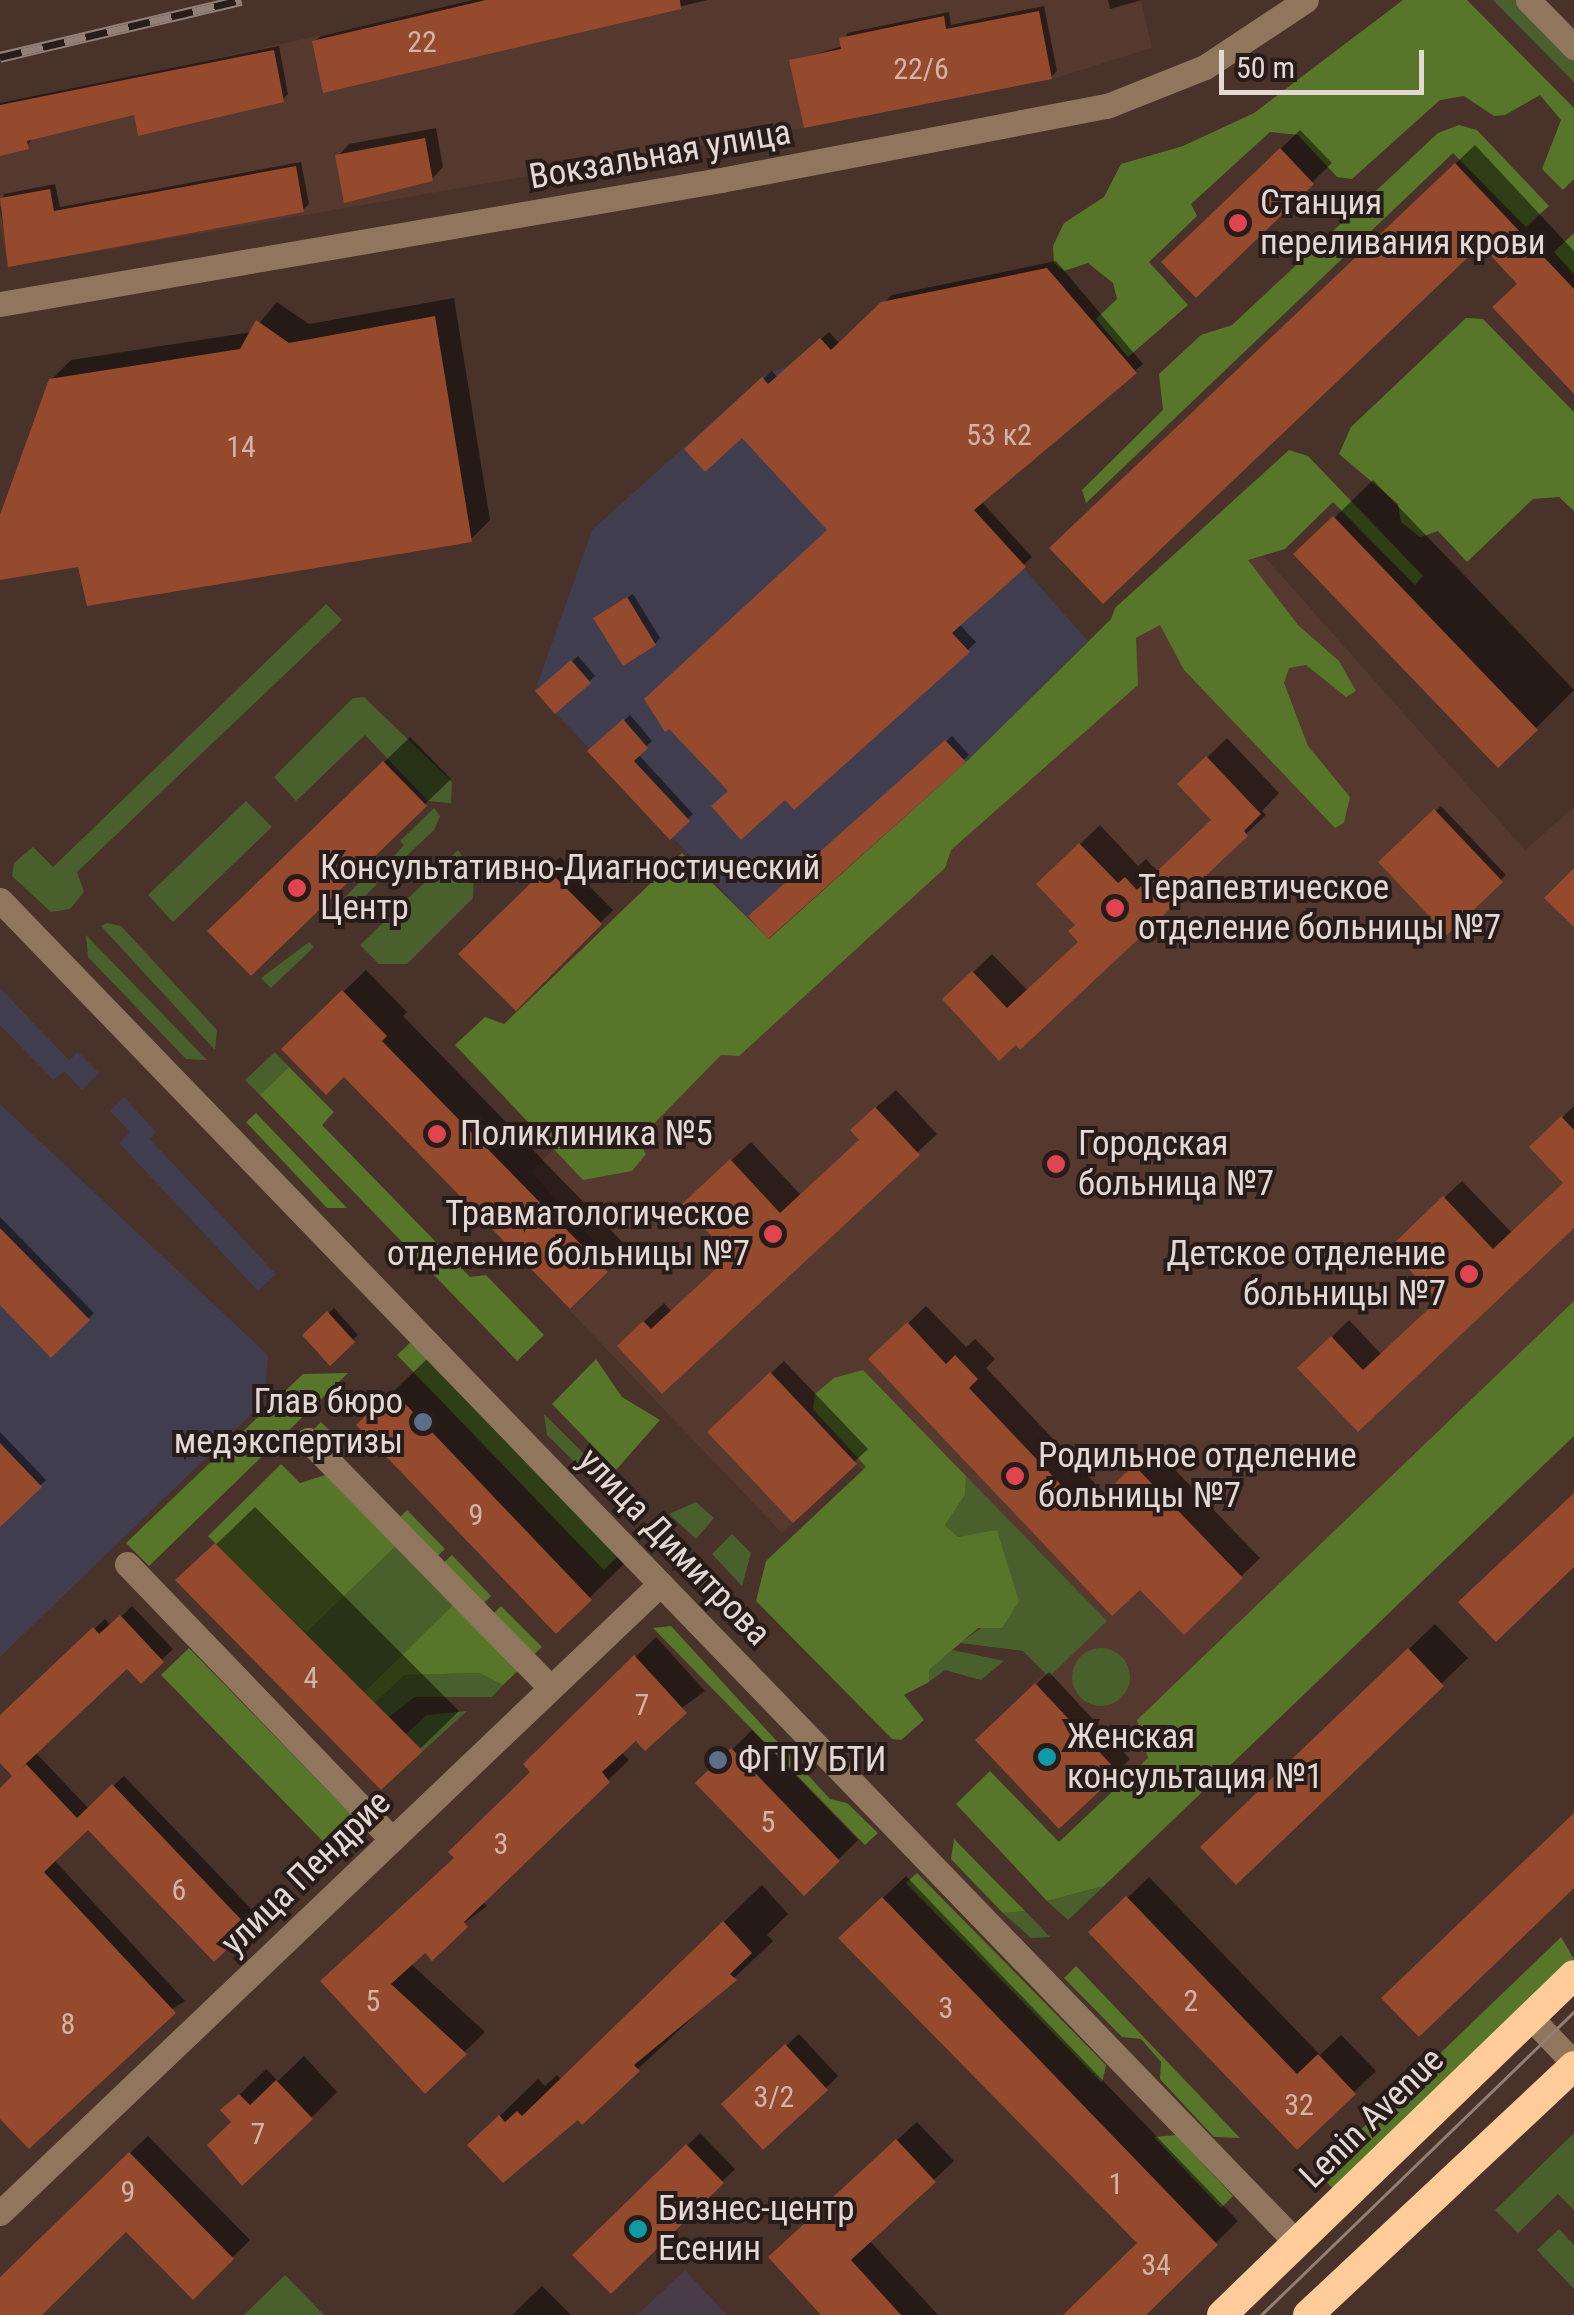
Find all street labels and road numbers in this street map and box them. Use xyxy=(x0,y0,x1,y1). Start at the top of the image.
street label: Вокзальная улица xyxy=(526,111,794,199)
street label: улица Димитрова xyxy=(569,1440,779,1654)
street label: улица Пендрие xyxy=(213,1782,399,1964)
street label: Lenin Avenue xyxy=(1291,2039,1453,2197)

